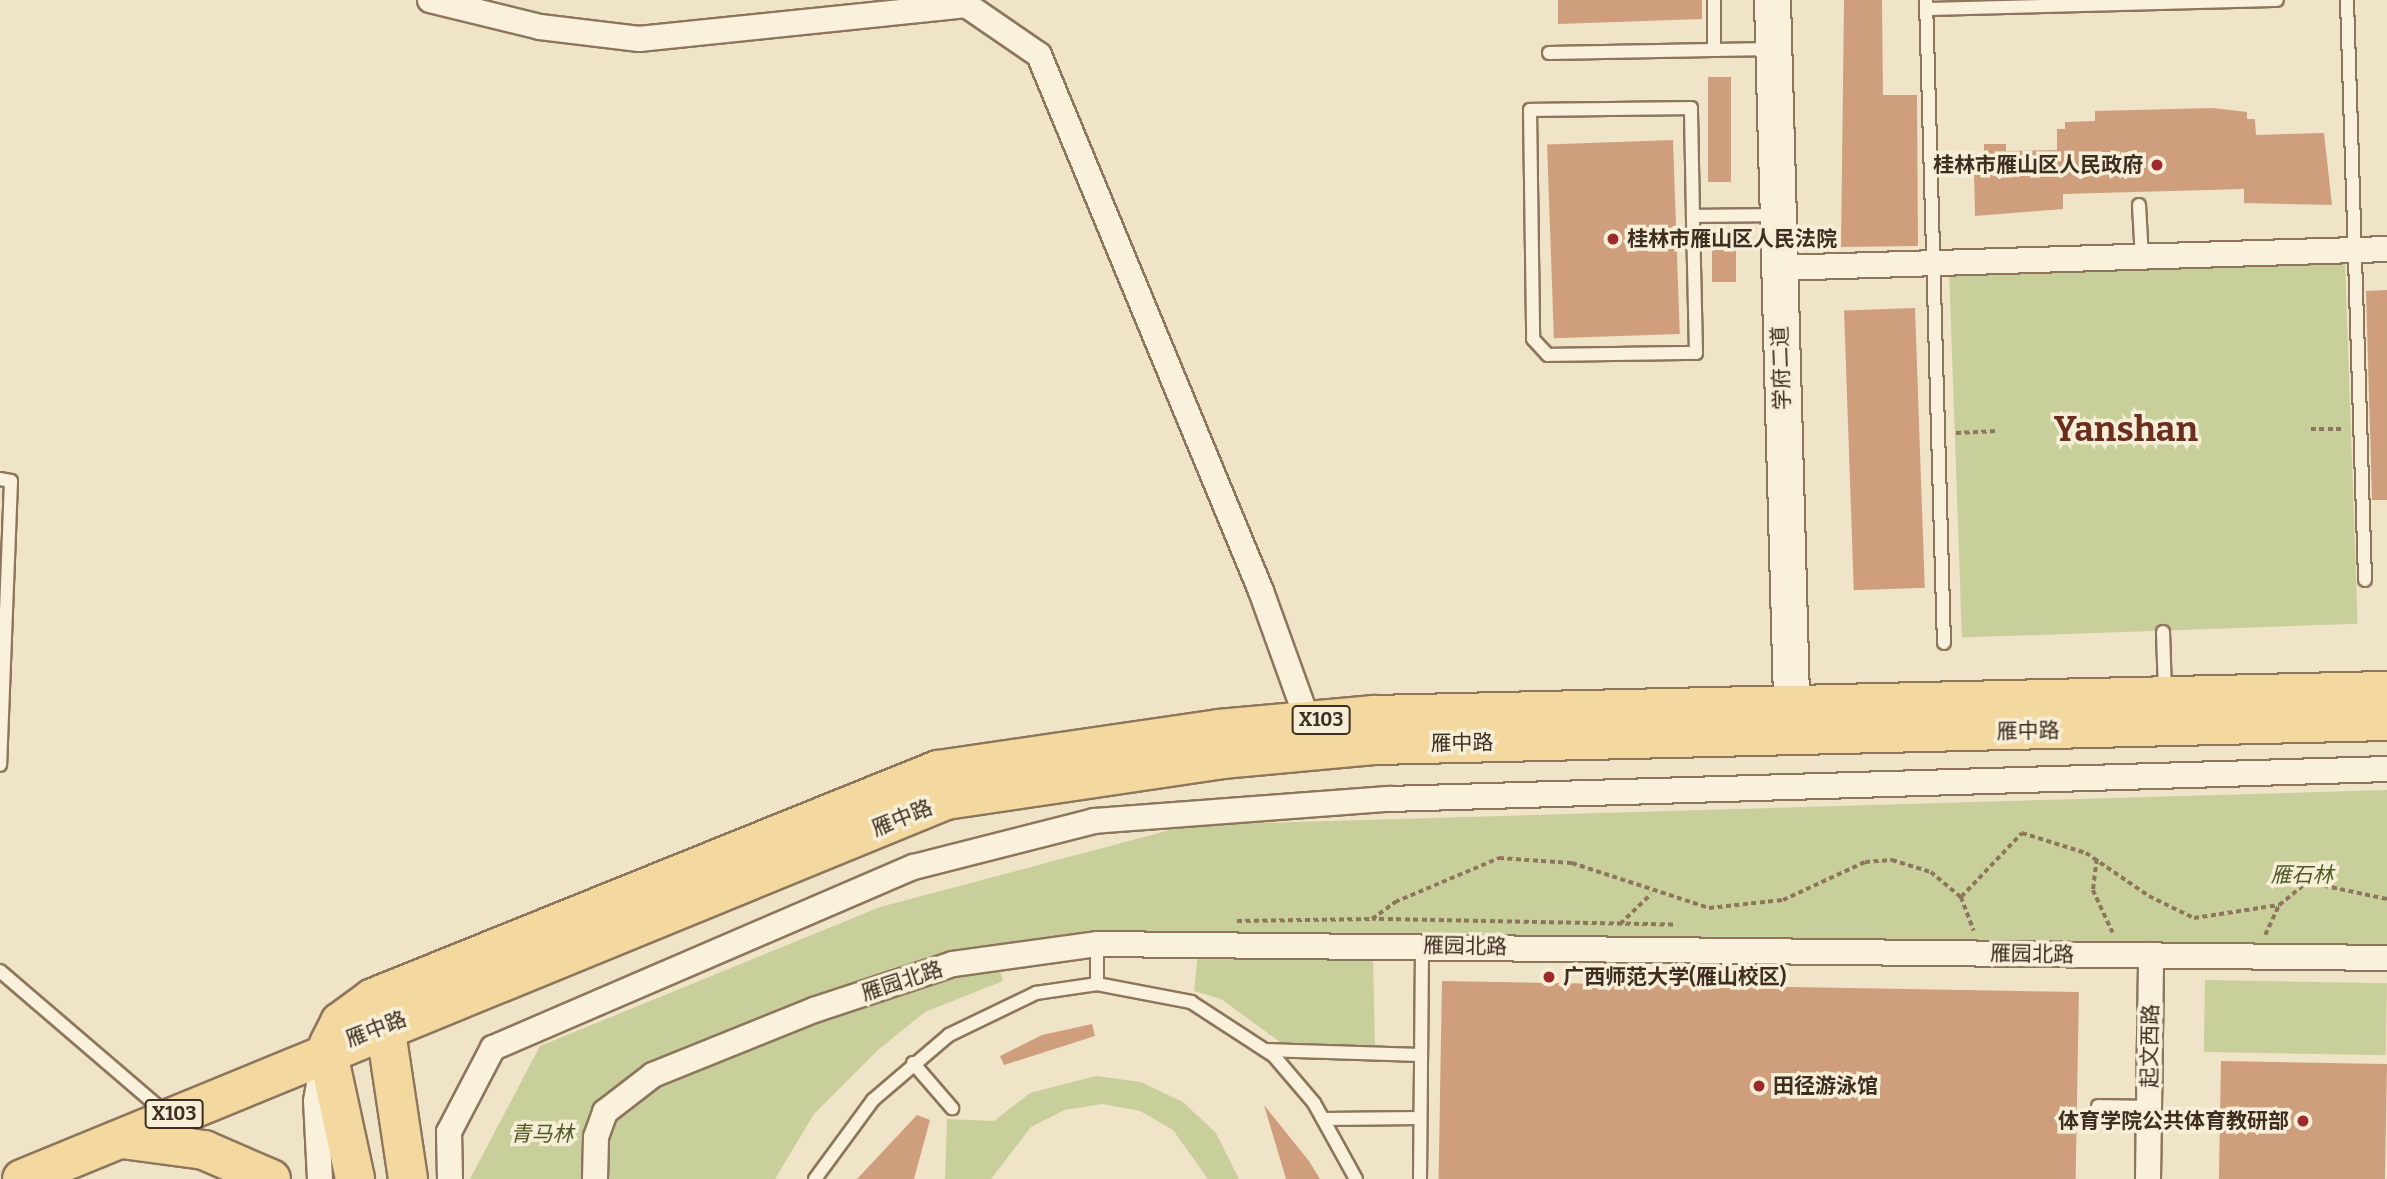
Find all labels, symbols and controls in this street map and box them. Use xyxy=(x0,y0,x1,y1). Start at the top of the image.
place label: 桂林市雁山区人民政府 xyxy=(1933,152,2143,178)
marker: 桂林市雁山区人民政府 xyxy=(2149,157,2165,173)
place label: 桂林市雁山区人民法院 xyxy=(1627,226,1837,252)
marker: 桂林市雁山区人民法院 xyxy=(1605,231,1621,247)
street label: 学府二道 xyxy=(1767,326,1795,410)
district label: Yanshan xyxy=(2054,408,2198,450)
road number: X103 xyxy=(1291,705,1351,736)
street label: 雁中路 xyxy=(1996,718,2060,744)
street label: 雁中路 xyxy=(1430,730,1494,756)
street label: 雁中路 xyxy=(868,795,936,841)
park label: 雁石林 xyxy=(2271,862,2333,888)
street label: 雁园北路 xyxy=(1423,933,1507,959)
street label: 雁园北路 xyxy=(1990,941,2074,967)
street label: 雁园北路 xyxy=(858,956,946,1006)
place label: 广西师范大学(雁山校区) xyxy=(1563,964,1786,990)
marker: 广西师范大学(雁山校区) xyxy=(1541,969,1557,985)
street label: 起文西路 xyxy=(2137,1004,2163,1088)
street label: 雁中路 xyxy=(342,1006,410,1052)
place label: 田径游泳馆 xyxy=(1773,1073,1878,1099)
marker: 田径游泳馆 xyxy=(1751,1078,1767,1094)
road number: X103 xyxy=(144,1098,204,1130)
place label: 体育学院公共体育教研部 xyxy=(2058,1108,2289,1134)
marker: 体育学院公共体育教研部 xyxy=(2295,1113,2311,1129)
park label: 青马林 xyxy=(511,1121,573,1147)

